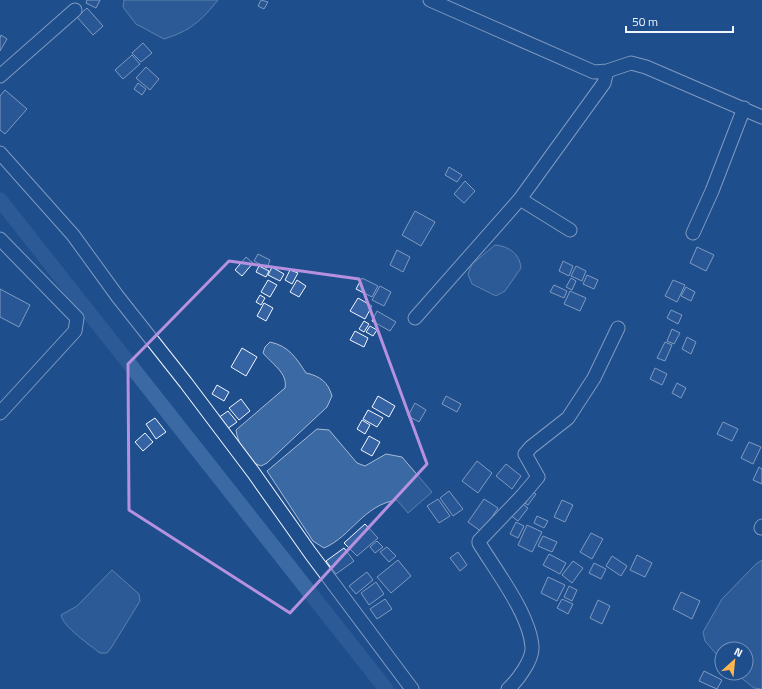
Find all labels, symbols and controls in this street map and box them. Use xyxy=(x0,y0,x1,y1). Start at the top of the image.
scale bar xyxy=(626,8,733,34)
text: 50 m xyxy=(632,12,658,31)
north arrow xyxy=(714,641,754,681)
text: N xyxy=(732,643,746,661)

